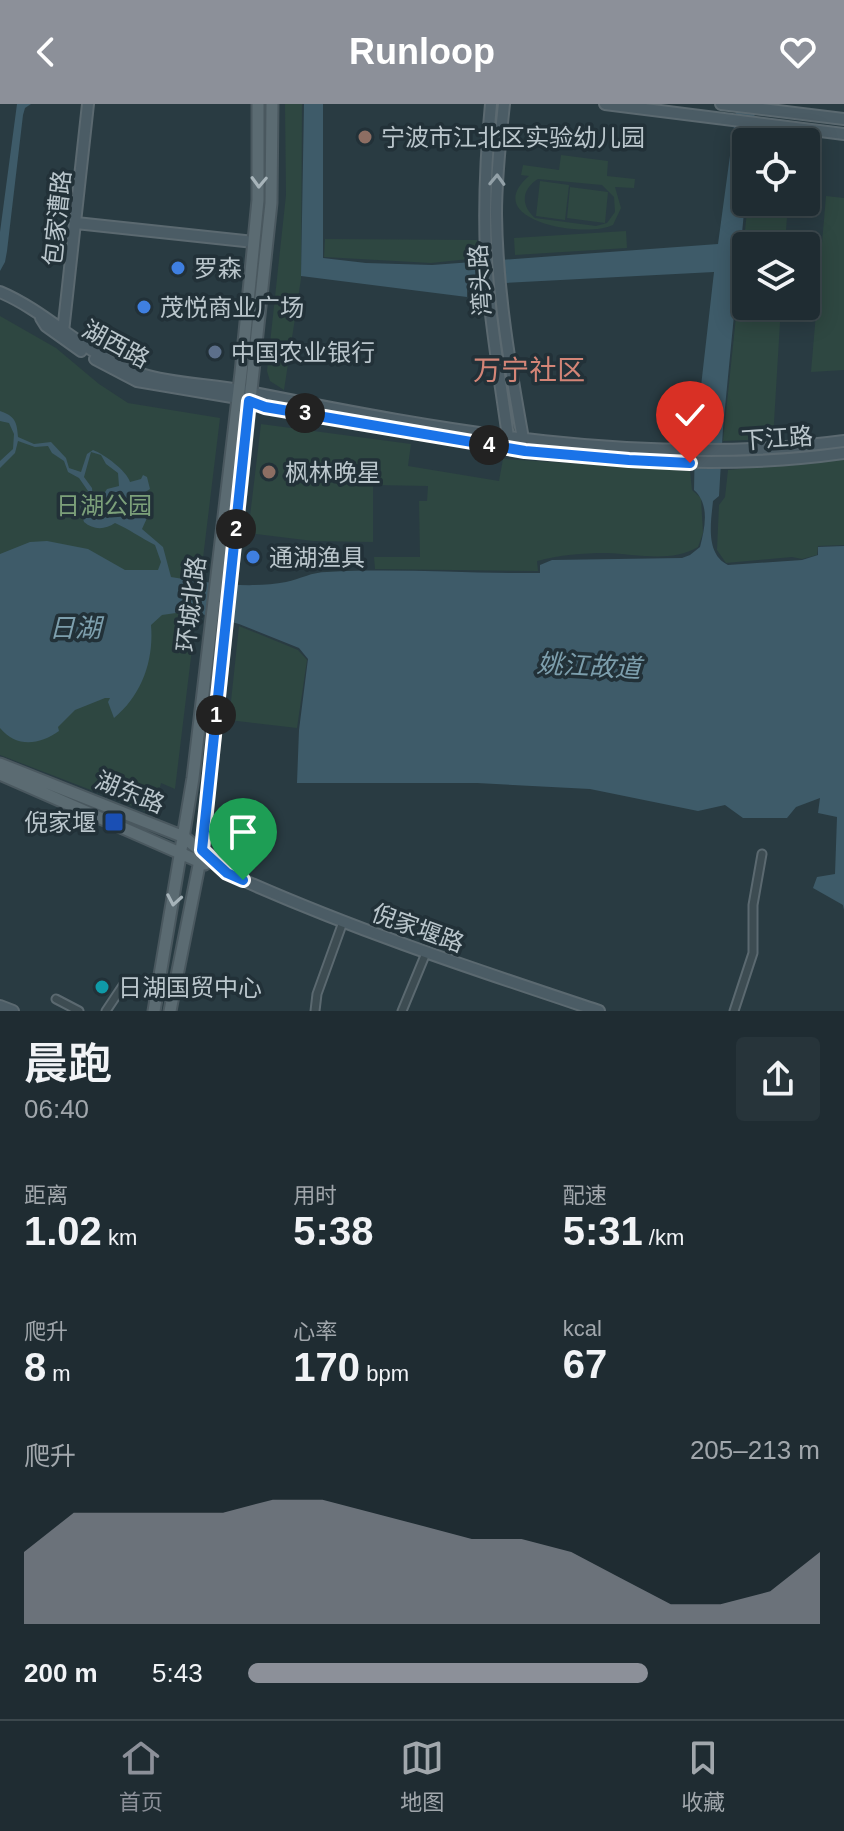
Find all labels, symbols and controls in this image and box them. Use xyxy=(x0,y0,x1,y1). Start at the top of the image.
icon: back xyxy=(24,30,68,74)
icon: heart xyxy=(776,30,820,74)
text: Runloop xyxy=(349,31,495,72)
place label: 宁波市江北区实验幼儿园 xyxy=(381,124,645,151)
marker: 宁波市江北区实验幼儿园 xyxy=(356,128,374,146)
map controls xyxy=(732,128,820,320)
button: locate xyxy=(732,128,820,216)
street label: 包家漕路 xyxy=(39,169,75,267)
one-way arrow xyxy=(488,173,505,186)
one-way arrow xyxy=(250,176,267,189)
button: layers xyxy=(732,232,820,320)
street label: 湾头路 xyxy=(464,243,496,317)
place label: 罗森 xyxy=(194,255,242,282)
marker: 罗森 xyxy=(169,259,187,277)
place label: 茂悦商业广场 xyxy=(160,294,304,321)
marker: 茂悦商业广场 xyxy=(135,298,153,316)
street label: 湖西路 xyxy=(78,315,154,373)
place label: 中国农业银行 xyxy=(231,339,375,366)
marker: 中国农业银行 xyxy=(206,343,224,361)
district label: 万宁社区 xyxy=(473,355,585,386)
pin xyxy=(656,381,724,463)
pin: 3 xyxy=(285,393,325,433)
icon: check xyxy=(668,393,712,437)
text: 3 xyxy=(299,400,311,425)
street label: 下江路 xyxy=(740,422,814,454)
pin: 4 xyxy=(469,425,509,465)
text: 4 xyxy=(483,432,495,457)
place label: 枫林晚星 xyxy=(285,459,381,486)
marker: 枫林晚星 xyxy=(260,463,278,481)
park label: 日湖公园 xyxy=(56,492,152,519)
pin: 2 xyxy=(216,509,256,549)
text: 2 xyxy=(230,516,242,541)
place label: 通湖渔具 xyxy=(269,544,365,571)
marker: 通湖渔具 xyxy=(244,548,262,566)
street label: 环城北路 xyxy=(172,555,210,653)
water label: 日湖 xyxy=(49,613,105,643)
water label: 姚江故道 xyxy=(536,648,646,684)
pin: 1 xyxy=(196,695,236,735)
text: 1 xyxy=(210,702,222,727)
street label: 湖东路 xyxy=(92,766,168,818)
pin xyxy=(209,798,277,880)
place label: 倪家堰 xyxy=(24,809,96,836)
icon: arrive xyxy=(221,810,265,854)
marker: 倪家堰 xyxy=(103,811,125,833)
one-way arrow xyxy=(166,893,183,906)
street label: 倪家堰路 xyxy=(368,899,468,957)
place label: 日湖国贸中心 xyxy=(118,974,262,1001)
marker: 日湖国贸中心 xyxy=(93,978,111,996)
button: share xyxy=(736,1037,820,1121)
text: 晨跑 xyxy=(24,1039,112,1088)
text: 06:40 xyxy=(24,1094,89,1124)
text: 距离 xyxy=(24,1183,68,1208)
text: 用时 xyxy=(293,1183,337,1208)
text: 配速 xyxy=(563,1183,607,1208)
text: 1.02 xyxy=(24,1209,102,1253)
text: 5:38 xyxy=(293,1209,373,1253)
text: 5:31 xyxy=(563,1209,643,1253)
text: km xyxy=(102,1225,137,1250)
text: /km xyxy=(643,1225,684,1250)
text: kcal xyxy=(563,1316,602,1341)
text: 爬升 xyxy=(24,1319,68,1344)
text: 心率 xyxy=(293,1319,337,1344)
text: 67 xyxy=(563,1342,607,1386)
text: 8 xyxy=(24,1345,46,1389)
text: 170 xyxy=(293,1345,360,1389)
text: m xyxy=(46,1361,71,1386)
text: bpm xyxy=(360,1361,409,1386)
text: 205–213 m xyxy=(690,1435,820,1465)
text: 爬升 xyxy=(24,1441,76,1471)
text: 200 m xyxy=(24,1658,98,1688)
text: 5:43 xyxy=(152,1658,203,1688)
tab: 首页 xyxy=(119,1736,163,1816)
tab: 地图 xyxy=(400,1736,444,1816)
tab: 收藏 xyxy=(681,1736,725,1816)

